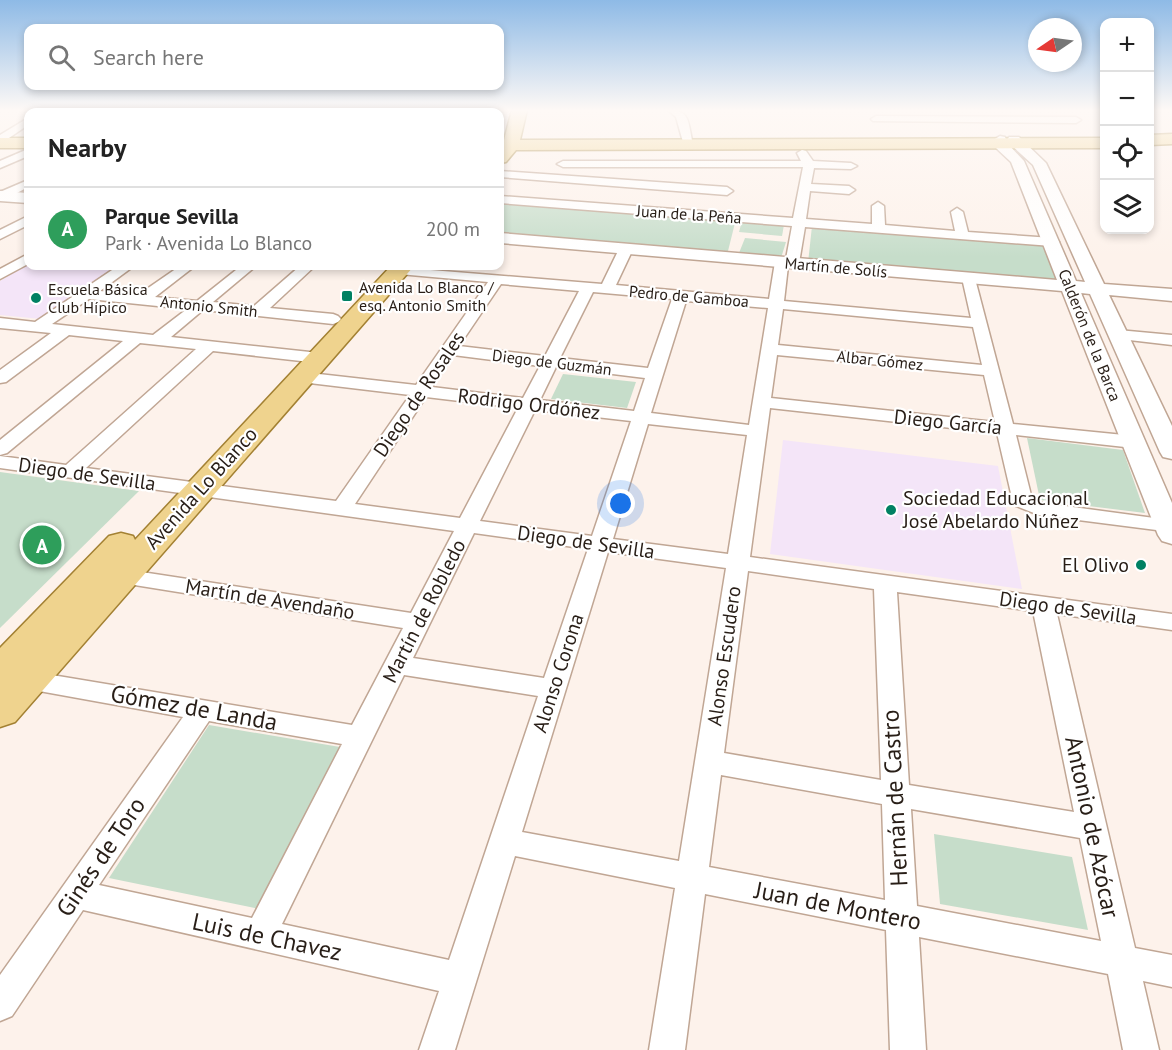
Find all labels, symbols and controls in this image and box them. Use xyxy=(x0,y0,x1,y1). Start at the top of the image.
north arrow xyxy=(1028,18,1082,72)
map controls xyxy=(1100,18,1154,234)
button: + xyxy=(1100,18,1154,72)
search box xyxy=(24,24,504,90)
icon: search xyxy=(45,41,78,74)
text: Search here xyxy=(93,43,204,71)
button: − xyxy=(1100,72,1154,126)
button: locate xyxy=(1100,126,1154,180)
text: Nearby xyxy=(48,131,126,164)
button: layers xyxy=(1100,180,1154,234)
street label: Juan de la Peña xyxy=(635,200,742,228)
text: Parque Sevilla xyxy=(105,202,239,230)
text: A xyxy=(61,216,74,242)
text: 200 m xyxy=(426,216,480,242)
text: Park · Avenida Lo Blanco xyxy=(105,230,312,256)
street label: Martín de Solís xyxy=(784,253,888,281)
street label: Calderón de la Barca xyxy=(1054,266,1126,404)
place label: Avenida Lo Blanco / esq. Antonio Smith xyxy=(359,277,495,315)
place label: Escuela Básica Club Hípico xyxy=(48,279,148,317)
street label: Pedro de Gamboa xyxy=(628,281,750,311)
marker: Avenida Lo Blanco / esq. Antonio Smith xyxy=(340,289,354,303)
marker: Escuela Básica Club Hípico xyxy=(29,291,43,305)
street label: Antonio Smith xyxy=(159,291,259,321)
street label: Diego de Rosales xyxy=(367,326,471,462)
street label: Diego de Guzmán xyxy=(491,345,613,379)
street label: Albar Gómez xyxy=(836,346,924,374)
street label: Rodrigo Ordóñez xyxy=(456,382,602,426)
street label: Diego García xyxy=(893,403,1003,441)
street label: Avenida Lo Blanco xyxy=(139,421,263,555)
street label: Diego de Sevilla xyxy=(17,451,157,497)
place label: Sociedad Educacional José Abelardo Núñez xyxy=(902,485,1089,534)
your location xyxy=(606,489,635,518)
marker: Sociedad Educacional José Abelardo Núñez xyxy=(884,503,898,517)
street label: Diego de Sevilla xyxy=(516,519,656,565)
pin: A xyxy=(22,522,62,568)
street label: Martín de Robledo xyxy=(377,535,471,687)
place label: El Olivo xyxy=(1062,552,1129,578)
marker: El Olivo xyxy=(1134,558,1148,572)
street label: Martín de Avendaño xyxy=(183,573,357,625)
street label: Alonso Escudero xyxy=(701,584,747,728)
street label: Diego de Sevilla xyxy=(998,585,1138,631)
street label: Alonso Corona xyxy=(527,610,589,736)
street label: Gómez de Landa xyxy=(108,678,280,737)
street label: Hernán de Castro xyxy=(874,709,915,887)
street label: Antonio de Azócar xyxy=(1058,733,1127,921)
street label: Ginés de Toro xyxy=(49,791,152,923)
street label: Juan de Montero xyxy=(751,874,924,937)
street label: Luis de Chavez xyxy=(190,906,345,967)

